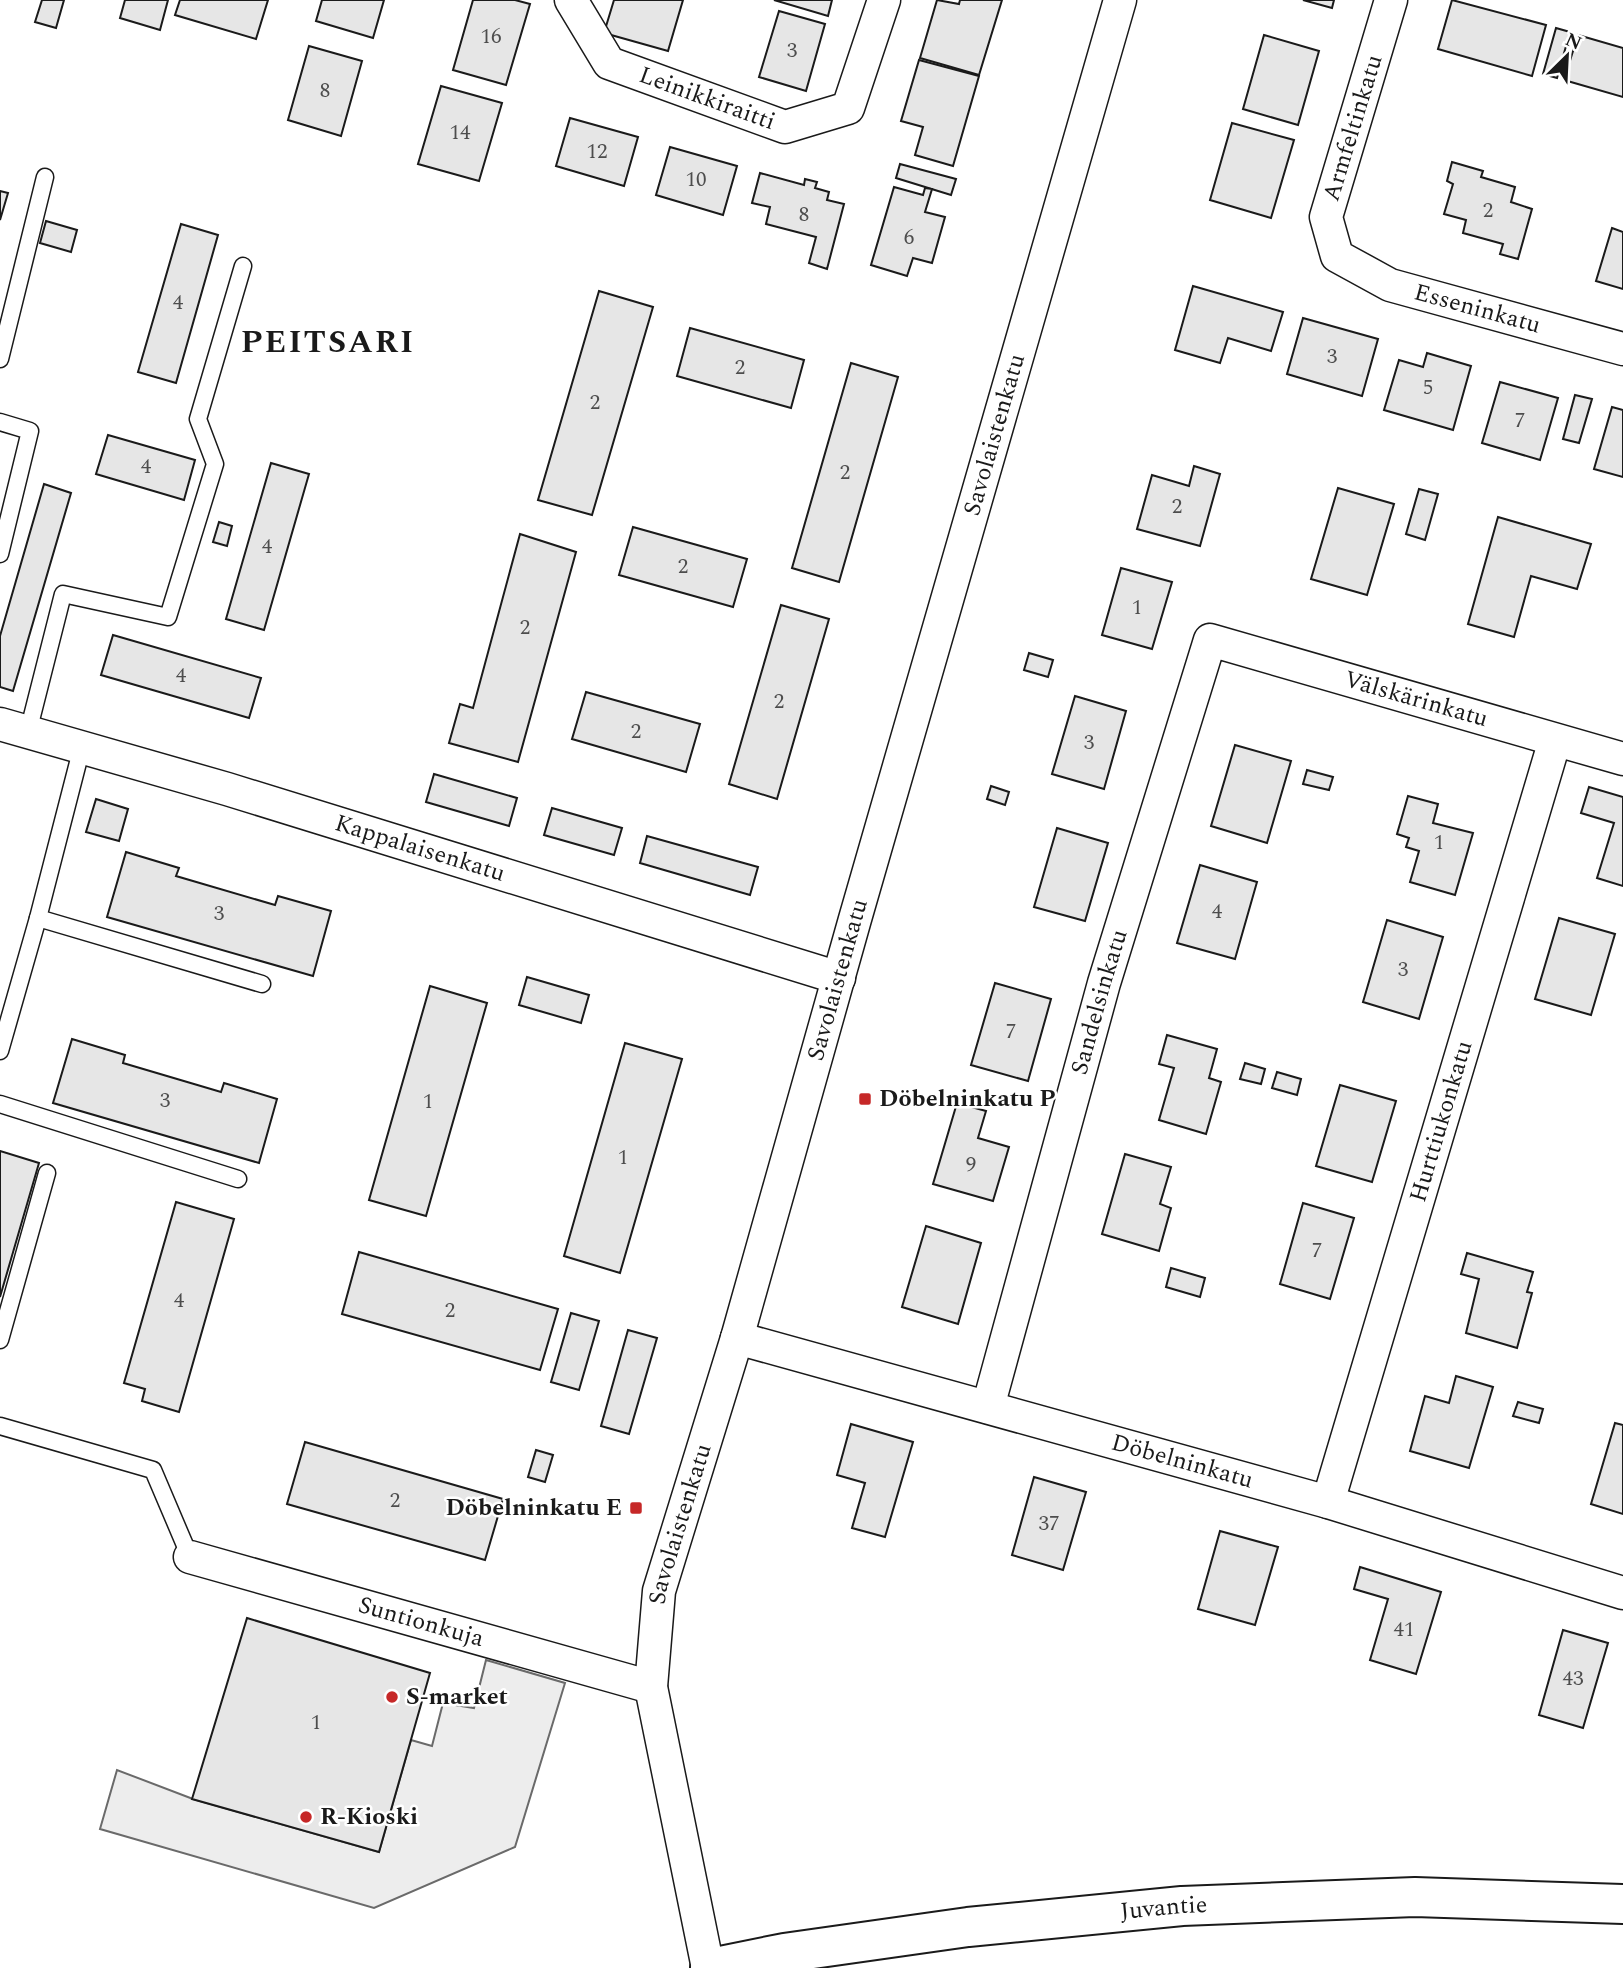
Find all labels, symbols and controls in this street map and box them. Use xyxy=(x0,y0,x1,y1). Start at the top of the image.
house number: 16 xyxy=(481,21,502,53)
north arrow xyxy=(1532,21,1602,91)
text: N xyxy=(1560,25,1586,58)
house number: 3 xyxy=(787,35,798,67)
street label: Armfeltinkatu xyxy=(1314,50,1392,206)
street label: Leinikkiraitti xyxy=(634,57,780,140)
house number: 8 xyxy=(320,75,330,107)
house number: 14 xyxy=(450,117,471,149)
house number: 12 xyxy=(587,136,608,168)
house number: 10 xyxy=(686,164,707,196)
house number: 2 xyxy=(1483,195,1493,227)
house number: 8 xyxy=(799,199,809,231)
house number: 6 xyxy=(904,222,914,254)
street label: Esseninkatu xyxy=(1410,274,1545,344)
house number: 4 xyxy=(173,287,184,319)
district label: PEITSARI xyxy=(241,318,415,367)
house number: 3 xyxy=(1327,341,1338,373)
street label: Savolaistenkatu xyxy=(954,350,1035,520)
house number: 2 xyxy=(735,352,745,384)
house number: 5 xyxy=(1423,372,1433,404)
house number: 2 xyxy=(590,387,600,419)
house number: 7 xyxy=(1515,405,1525,437)
house number: 4 xyxy=(141,451,152,483)
house number: 2 xyxy=(840,457,850,489)
house number: 2 xyxy=(1172,491,1182,523)
house number: 4 xyxy=(262,531,273,563)
house number: 2 xyxy=(678,551,688,583)
house number: 1 xyxy=(1132,592,1142,624)
house number: 2 xyxy=(520,612,530,644)
house number: 4 xyxy=(176,660,187,692)
street label: Välskärinkatu xyxy=(1340,662,1492,737)
house number: 2 xyxy=(774,686,784,718)
house number: 2 xyxy=(631,716,641,748)
house number: 3 xyxy=(1084,727,1095,759)
street label: Kappalaisenkatu xyxy=(330,805,510,892)
house number: 1 xyxy=(1434,827,1444,859)
street label: Savolaistenkatu xyxy=(798,895,878,1065)
house number: 4 xyxy=(1212,896,1223,928)
house number: 3 xyxy=(214,898,225,930)
street label: Sandelsinkatu xyxy=(1062,925,1138,1079)
house number: 3 xyxy=(1398,954,1409,986)
house number: 7 xyxy=(1006,1016,1016,1048)
street label: Hurttiukonkatu xyxy=(1400,1036,1482,1207)
place label: Döbelninkatu P xyxy=(879,1081,1056,1117)
house number: 3 xyxy=(160,1085,171,1117)
house number: 1 xyxy=(423,1086,433,1118)
marker: Döbelninkatu P xyxy=(857,1091,873,1107)
house number: 1 xyxy=(618,1142,628,1174)
house number: 9 xyxy=(966,1149,976,1181)
house number: 7 xyxy=(1312,1235,1322,1267)
house number: 4 xyxy=(174,1285,185,1317)
house number: 2 xyxy=(445,1295,455,1327)
street label: Döbelninkatu xyxy=(1107,1425,1257,1498)
street label: Savolaistenkatu xyxy=(640,1439,721,1606)
house number: 2 xyxy=(390,1485,400,1517)
place label: Döbelninkatu E xyxy=(445,1490,622,1526)
marker: Döbelninkatu E xyxy=(628,1500,644,1516)
house number: 37 xyxy=(1039,1508,1060,1540)
street label: Suntionkuja xyxy=(354,1587,488,1657)
house number: 41 xyxy=(1394,1614,1415,1646)
house number: 43 xyxy=(1563,1663,1584,1695)
place label: S-market xyxy=(406,1679,508,1715)
marker: S-market xyxy=(384,1689,400,1705)
house number: 1 xyxy=(311,1707,321,1739)
place label: R-Kioski xyxy=(320,1799,418,1835)
marker: R-Kioski xyxy=(298,1809,314,1825)
street label: Juvantie xyxy=(1118,1887,1208,1930)

